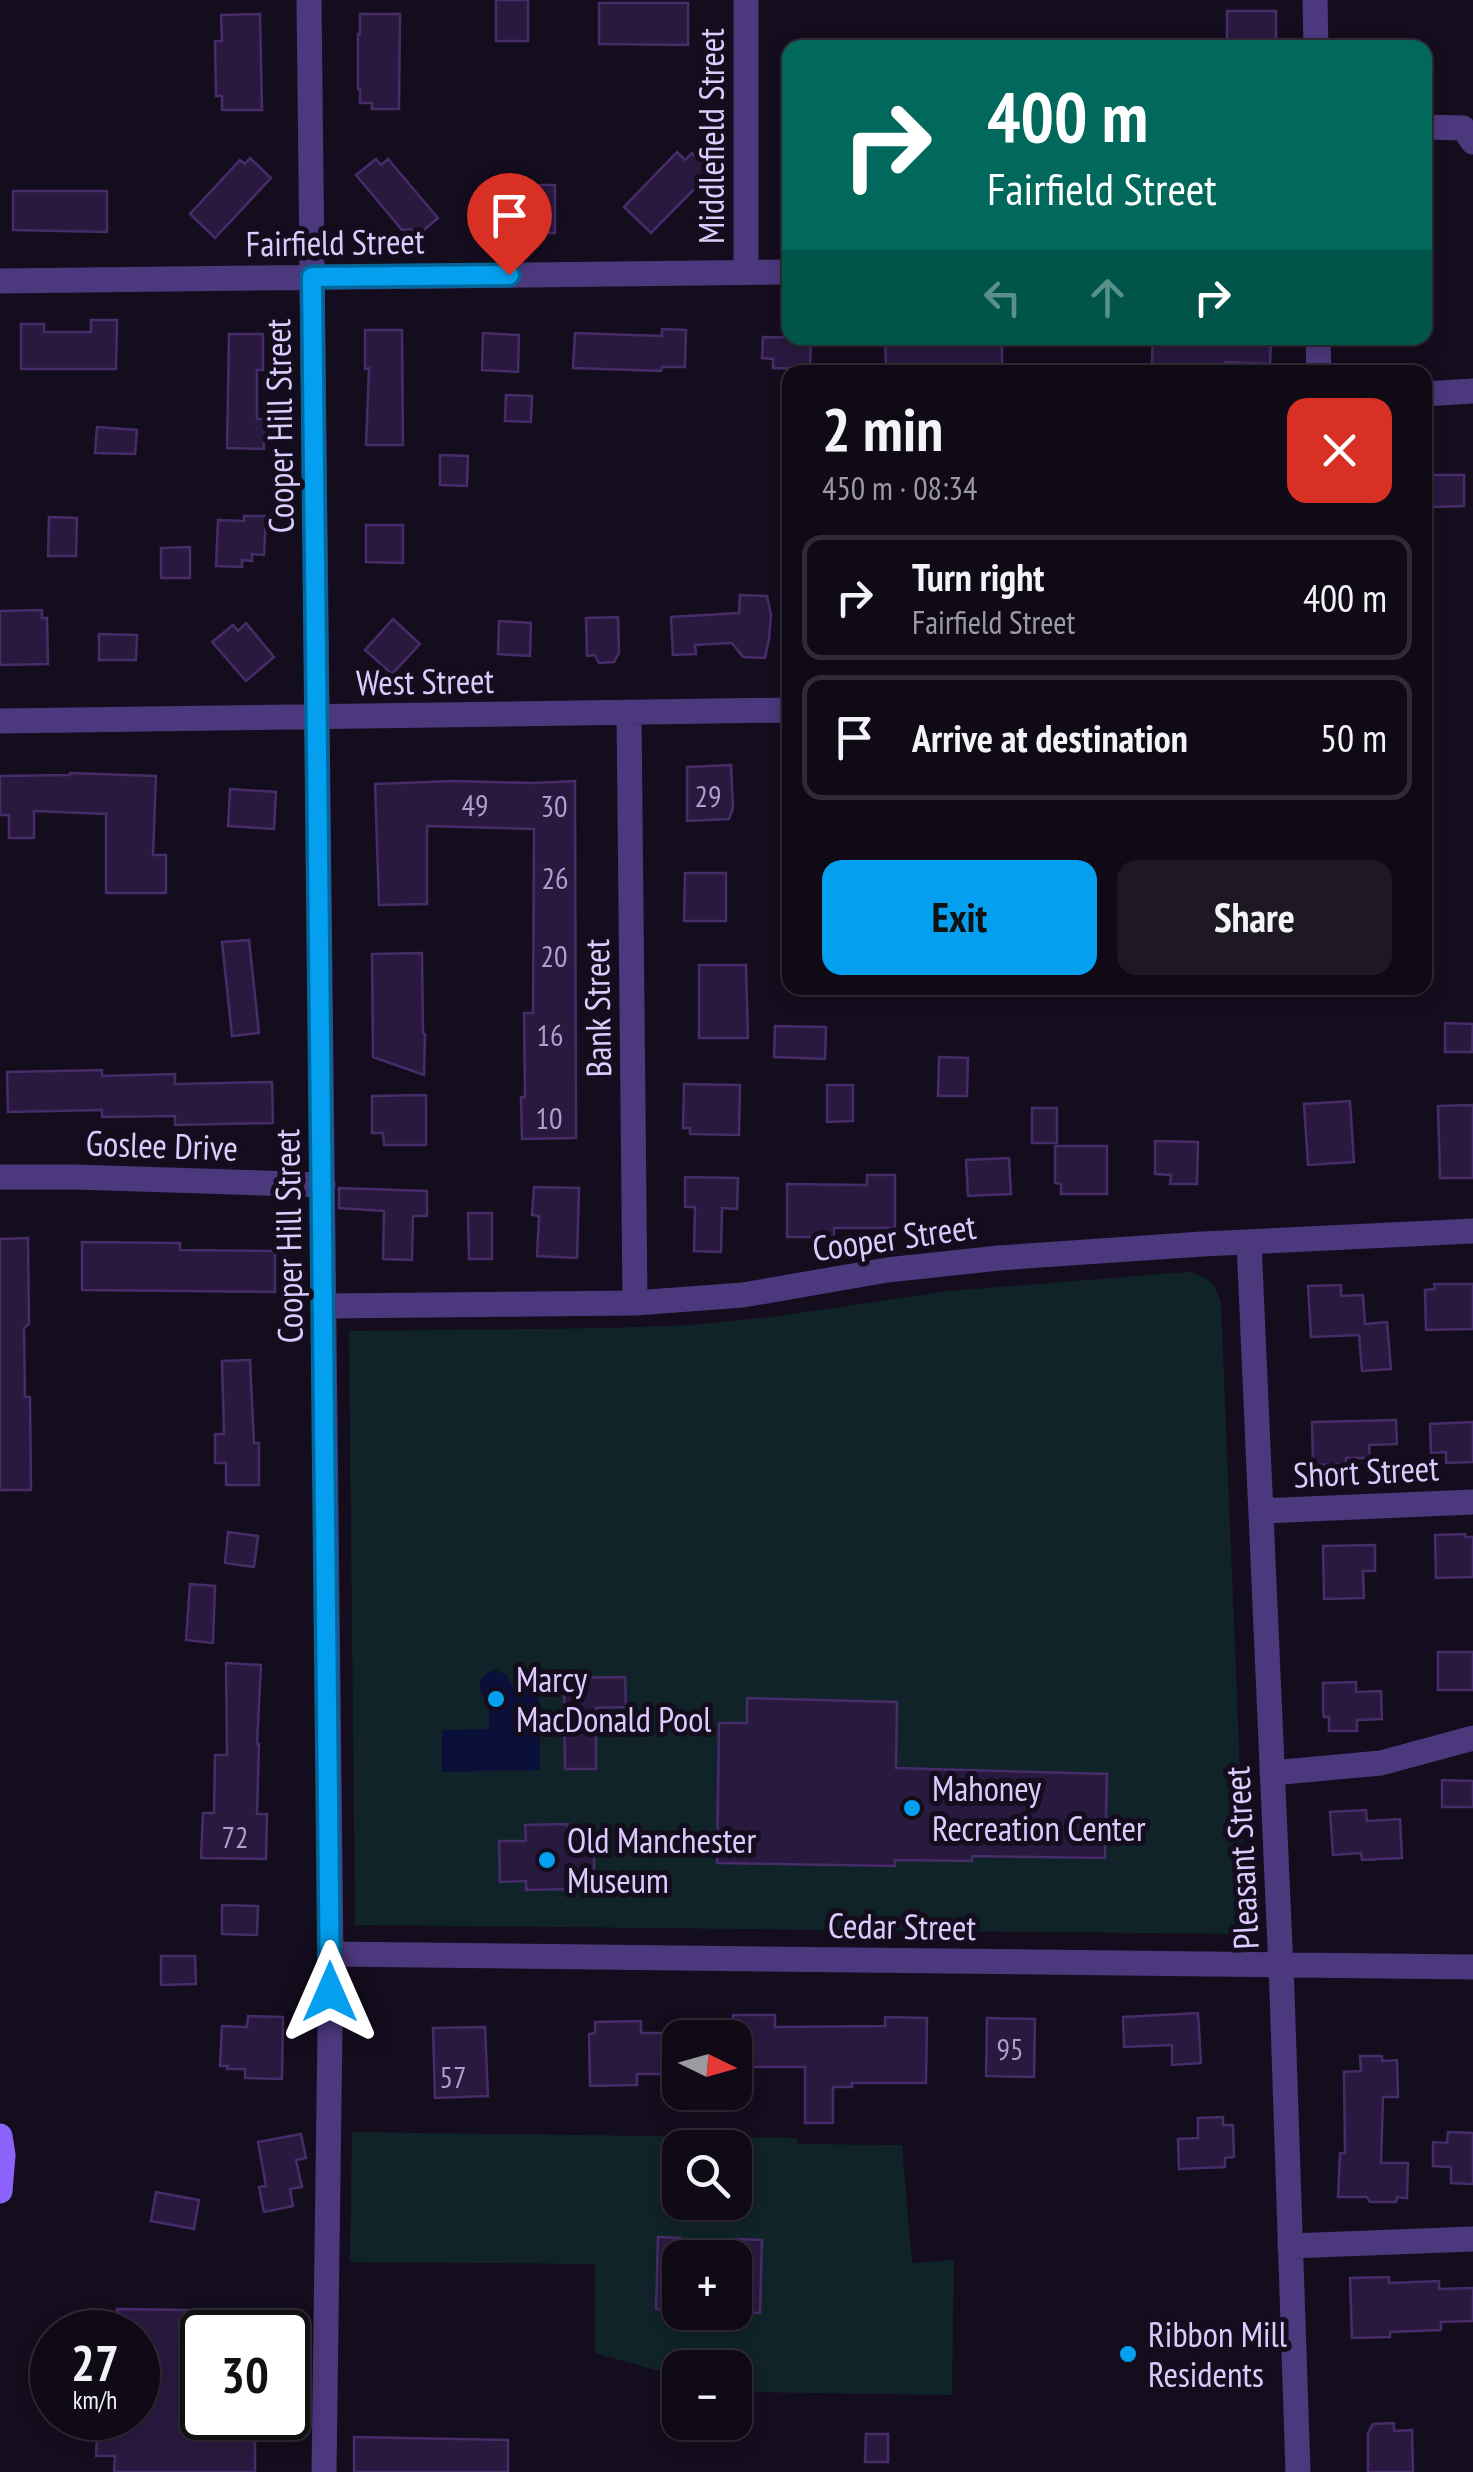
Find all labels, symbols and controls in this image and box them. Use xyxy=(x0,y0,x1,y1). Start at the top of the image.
street label: Middlefield Street xyxy=(688,28,734,244)
text: 400 m xyxy=(987,71,1148,161)
icon: right xyxy=(822,80,952,210)
text: Fairfield Street xyxy=(987,159,1217,217)
pin xyxy=(467,173,552,276)
icon: arrive xyxy=(482,188,537,243)
street label: Fairfield Street xyxy=(245,217,425,267)
icon: left xyxy=(975,270,1030,325)
icon: ahead xyxy=(1080,270,1135,325)
icon: right xyxy=(1185,270,1240,325)
street label: Cooper Hill Street xyxy=(254,318,304,534)
text: 2 min xyxy=(822,390,943,468)
button: close xyxy=(1287,398,1392,503)
text: 450 m · 08:34 xyxy=(822,467,977,509)
text: Turn right xyxy=(912,552,1044,601)
icon: right xyxy=(827,570,882,625)
text: 400 m xyxy=(1303,573,1387,622)
text: Fairfield Street xyxy=(912,601,1075,643)
street label: West Street xyxy=(356,657,495,705)
icon: arrive xyxy=(827,710,882,765)
text: Arrive at destination xyxy=(912,713,1188,762)
text: 50 m xyxy=(1320,713,1387,762)
house number: 29 xyxy=(695,776,722,815)
house number: 49 xyxy=(462,785,489,824)
house number: 30 xyxy=(541,786,568,825)
house number: 26 xyxy=(542,858,569,897)
button: Exit xyxy=(822,860,1097,975)
button: Share xyxy=(1117,860,1392,975)
house number: 20 xyxy=(541,936,568,975)
street label: Bank Street xyxy=(573,938,621,1078)
house number: 16 xyxy=(537,1015,564,1054)
house number: 10 xyxy=(536,1098,563,1137)
street label: Goslee Drive xyxy=(85,1119,239,1171)
street label: Cooper Hill Street xyxy=(263,1128,313,1344)
street label: Cooper Street xyxy=(809,1203,979,1271)
street label: Short Street xyxy=(1292,1444,1440,1498)
place label: Marcy MacDonald Pool xyxy=(516,1656,712,1742)
marker: Marcy MacDonald Pool xyxy=(485,1688,507,1710)
place label: Mahoney Recreation Center xyxy=(932,1765,1146,1851)
street label: Pleasant Street xyxy=(1213,1765,1269,1951)
marker: Mahoney Recreation Center xyxy=(901,1797,923,1819)
house number: 72 xyxy=(222,1817,249,1856)
place label: Old Manchester Museum xyxy=(567,1817,757,1903)
marker: Old Manchester Museum xyxy=(536,1849,558,1871)
street label: Cedar Street xyxy=(828,1902,977,1950)
position arrow xyxy=(278,1940,382,2044)
north arrow xyxy=(662,2020,752,2110)
map controls xyxy=(662,2020,752,2440)
house number: 95 xyxy=(997,2029,1024,2068)
house number: 57 xyxy=(440,2057,467,2096)
button: search xyxy=(662,2130,752,2220)
button: + xyxy=(662,2240,752,2330)
speed limit sign: 30 xyxy=(180,2310,310,2440)
place label: Ribbon Mill Residents xyxy=(1148,2311,1287,2397)
text: 27 xyxy=(71,2330,119,2395)
marker: Ribbon Mill Residents xyxy=(1117,2343,1139,2365)
button: − xyxy=(662,2350,752,2440)
text: km/h xyxy=(73,2384,117,2416)

